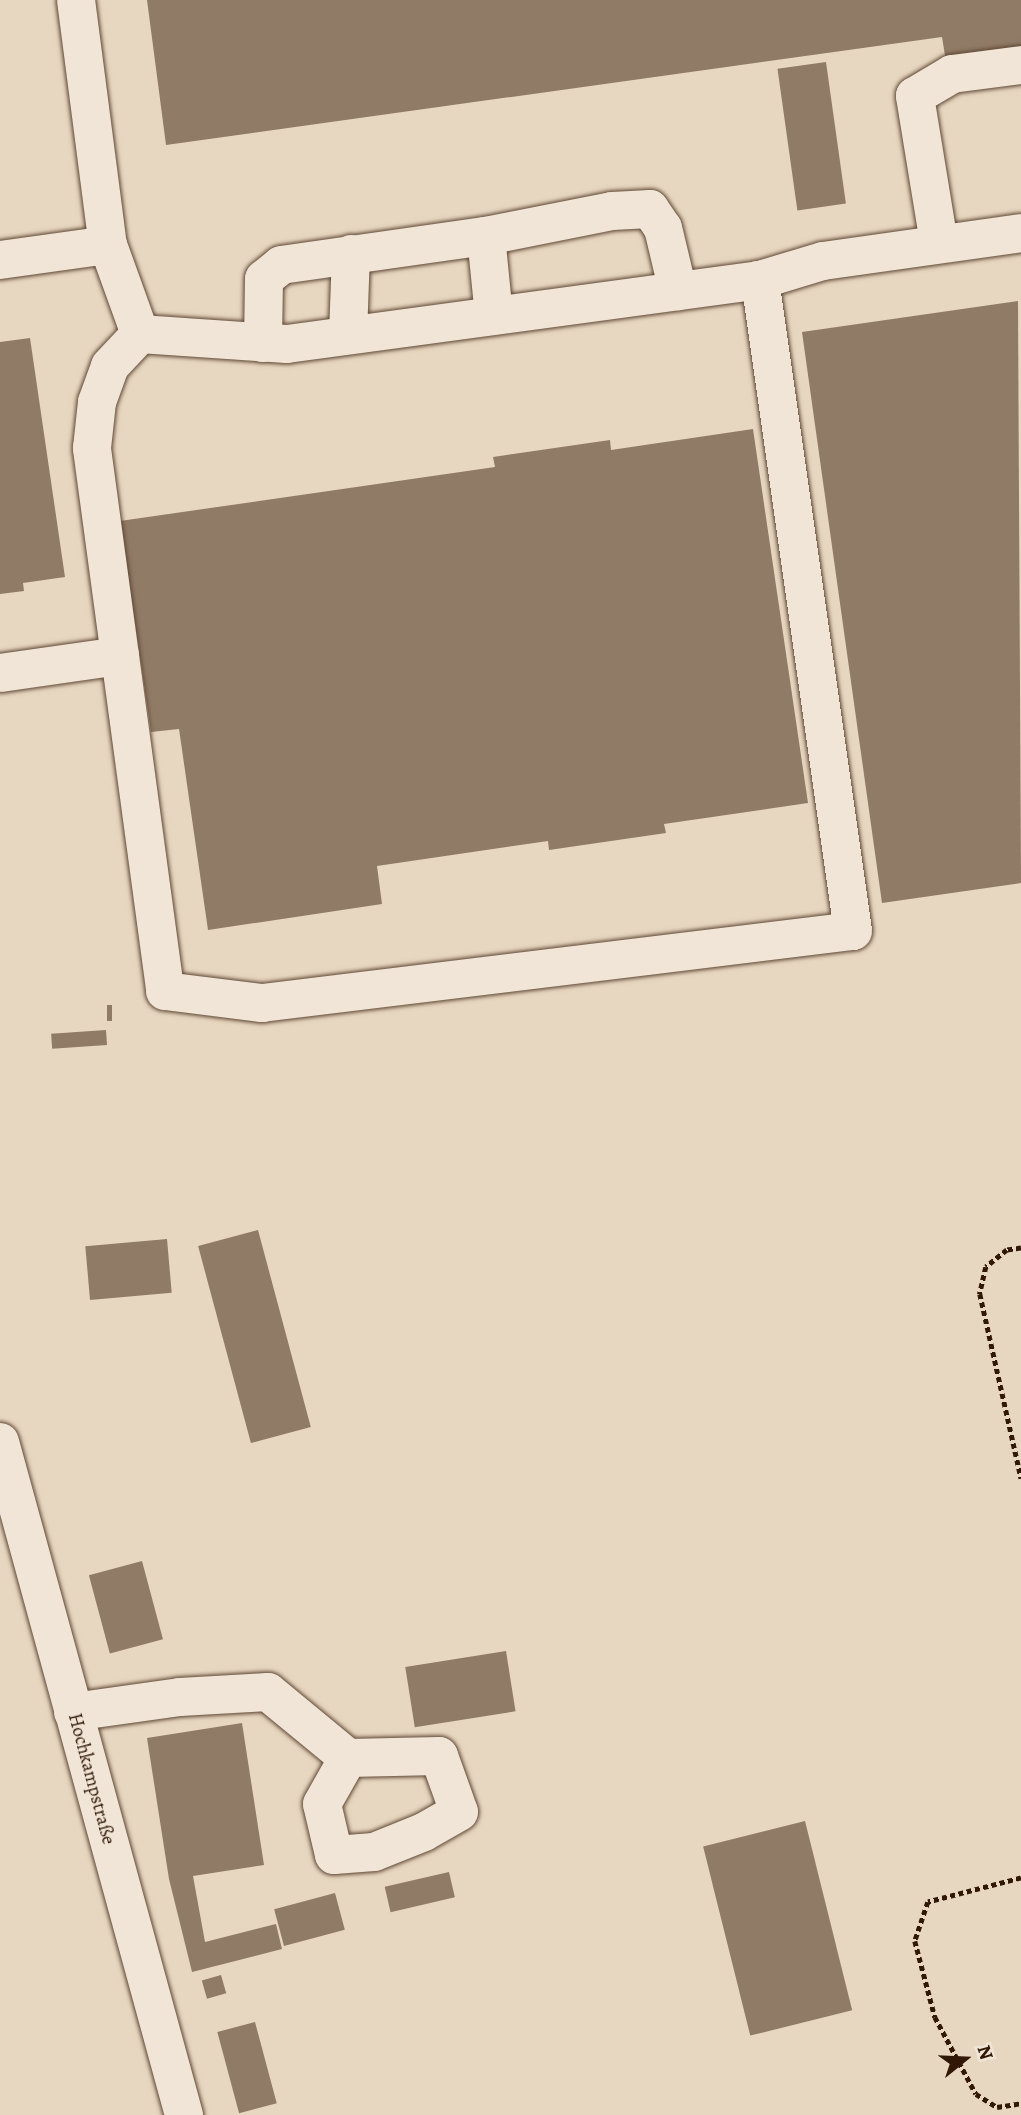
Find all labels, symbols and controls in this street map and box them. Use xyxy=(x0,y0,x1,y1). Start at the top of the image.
street label: Hochkampstraße xyxy=(63,1711,119,1847)
north arrow xyxy=(930,2024,1000,2094)
text: N xyxy=(970,2042,999,2063)

